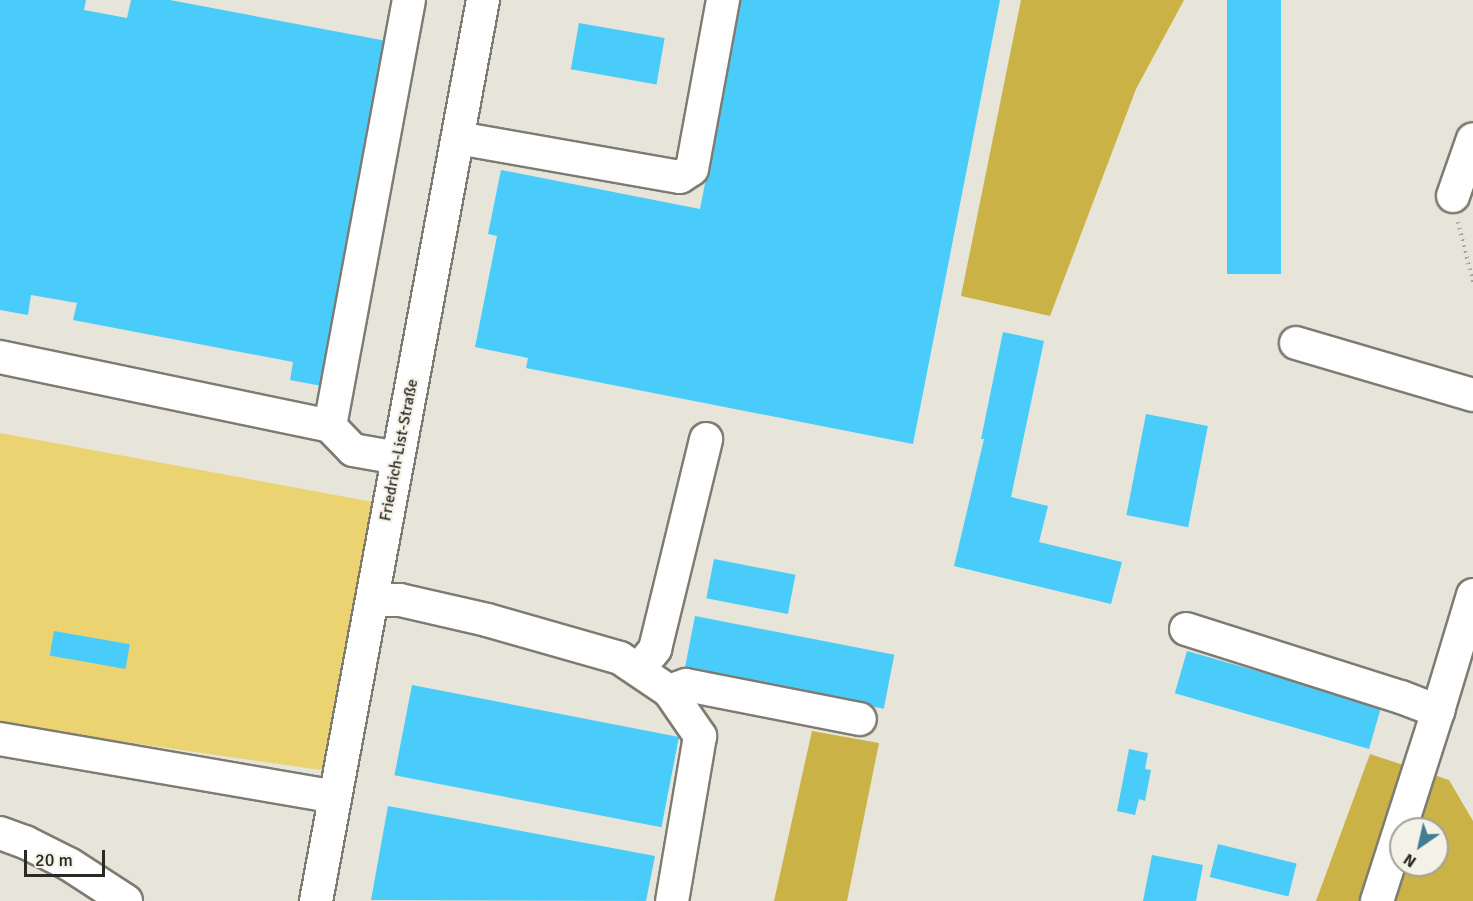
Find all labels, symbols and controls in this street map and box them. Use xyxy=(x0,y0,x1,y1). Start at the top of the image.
street label: Friedrich-List-Straße xyxy=(376,377,422,523)
north arrow xyxy=(1389,817,1449,877)
scale bar xyxy=(27,838,108,876)
text: 20 m xyxy=(35,849,73,871)
text: N xyxy=(1400,849,1420,872)

